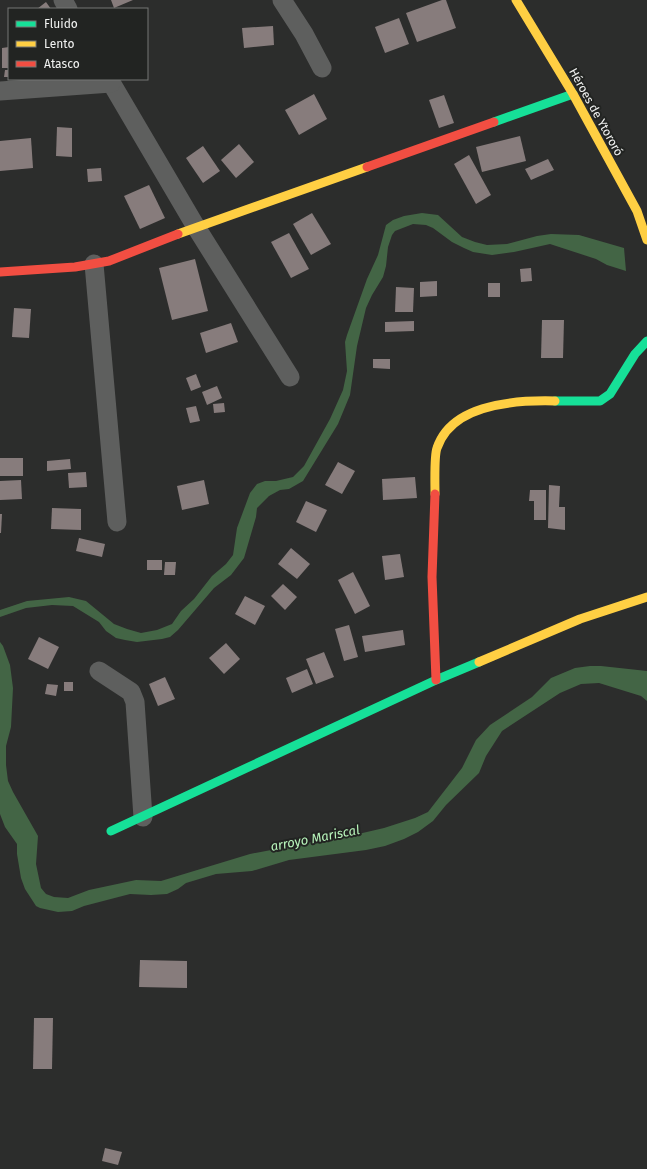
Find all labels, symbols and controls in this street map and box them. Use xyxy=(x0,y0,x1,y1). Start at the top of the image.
legend xyxy=(8,8,148,80)
text: Fluido xyxy=(44,17,78,31)
text: Lento xyxy=(44,37,74,51)
text: Atasco xyxy=(44,57,80,71)
street label: Héroes de Ytororó xyxy=(566,66,626,158)
water label: arroyo Mariscal xyxy=(269,822,361,854)

